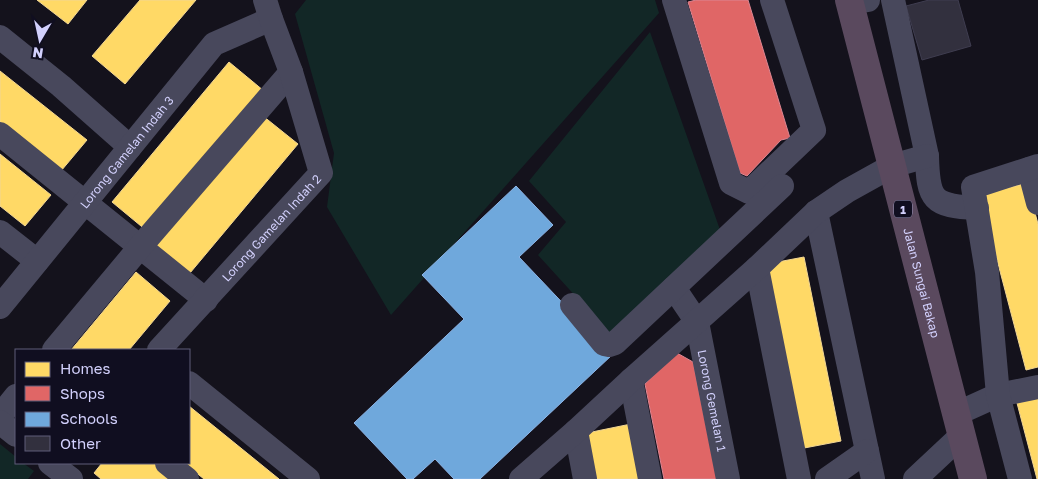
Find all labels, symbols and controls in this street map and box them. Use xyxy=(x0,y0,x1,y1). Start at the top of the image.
north arrow xyxy=(15,15,65,65)
text: N xyxy=(31,44,44,63)
street label: Lorong Gamelan Indah 3 xyxy=(76,93,176,211)
street label: Lorong Gamelan Indah 2 xyxy=(218,171,324,284)
road number: 1 xyxy=(894,200,912,218)
street label: Jalan Sungai Bakap xyxy=(901,226,944,339)
street label: Lorong Gemelan 1 xyxy=(695,348,730,453)
legend xyxy=(15,349,190,464)
text: Homes xyxy=(60,359,110,377)
text: Shops xyxy=(60,384,105,402)
text: Schools xyxy=(60,409,118,427)
text: Other xyxy=(60,434,101,452)

